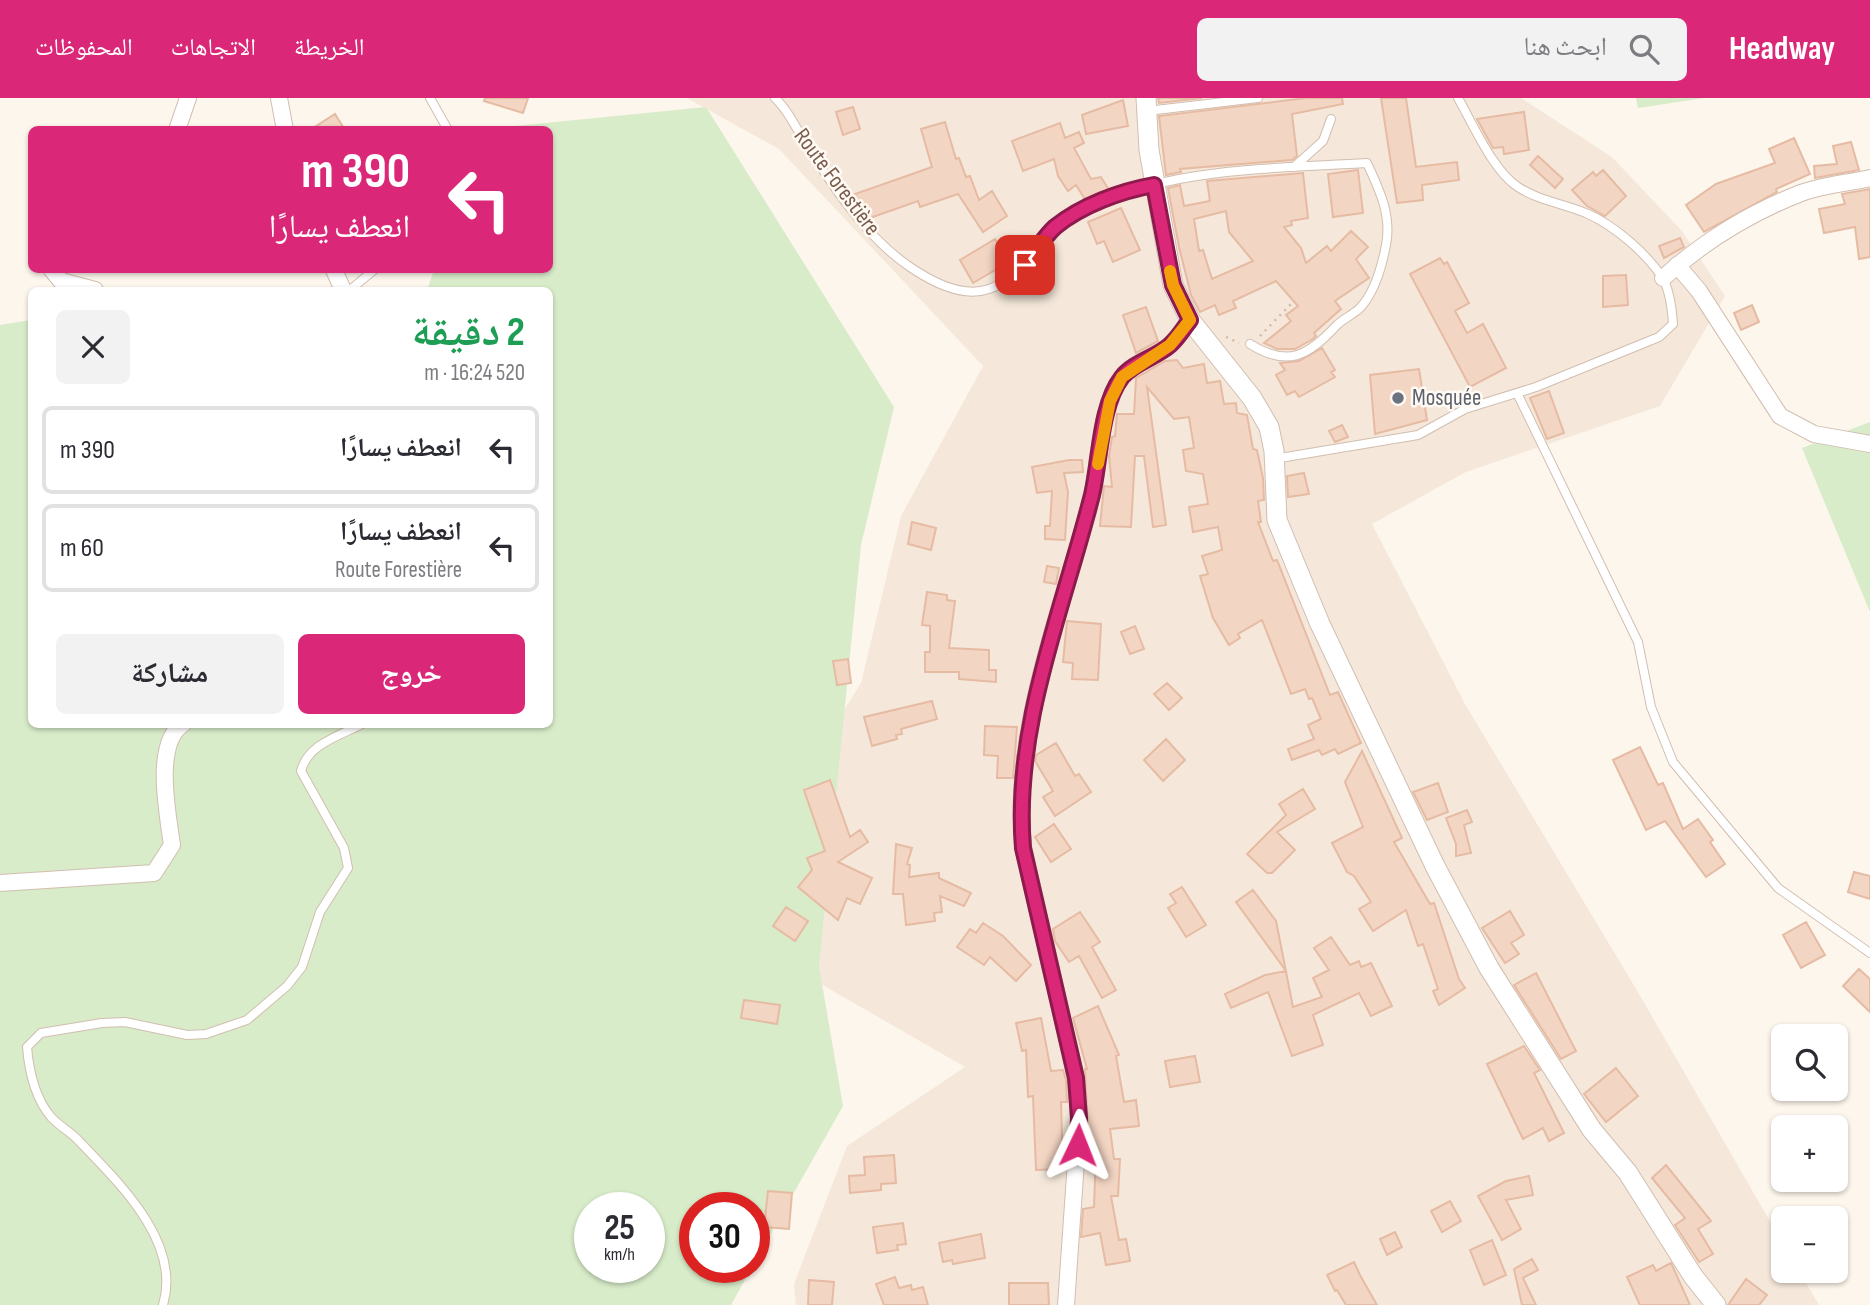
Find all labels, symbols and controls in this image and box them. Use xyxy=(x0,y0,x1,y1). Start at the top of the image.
search box xyxy=(1197,18,1687,81)
text: Headway xyxy=(1729,29,1835,69)
icon: search xyxy=(1625,30,1663,68)
text: ابحث هنا xyxy=(1524,32,1607,63)
text: المحفوظات xyxy=(35,33,133,62)
text: الاتجاهات xyxy=(171,33,256,62)
text: الخريطة xyxy=(294,33,365,62)
street label: Route Forestière xyxy=(788,123,886,241)
text: 390 m xyxy=(301,143,410,202)
icon: left xyxy=(434,154,525,245)
text: انعطف يسارًا xyxy=(269,208,410,247)
pin xyxy=(995,235,1055,295)
icon: arrive xyxy=(1006,246,1044,284)
text: 2 دقيقة xyxy=(412,307,525,358)
button: close xyxy=(56,310,130,384)
text: 520 m · 16:24 xyxy=(424,359,525,387)
place label: Mosquée xyxy=(1412,384,1481,412)
marker: Mosquée xyxy=(1390,390,1406,406)
icon: left xyxy=(483,431,521,469)
text: انعطف يسارًا xyxy=(340,433,462,464)
text: 390 m xyxy=(60,435,115,466)
text: انعطف يسارًا xyxy=(340,517,462,548)
icon: left xyxy=(483,529,521,567)
text: 60 m xyxy=(60,533,104,564)
text: Route Forestière xyxy=(335,556,462,584)
button: مشاركة xyxy=(56,634,284,714)
button: خروج xyxy=(298,634,525,714)
map controls xyxy=(1771,1024,1848,1283)
button: search xyxy=(1771,1024,1848,1101)
position arrow xyxy=(1041,1108,1115,1182)
button: + xyxy=(1771,1115,1848,1192)
speed limit sign: 30 xyxy=(679,1192,770,1283)
button: − xyxy=(1771,1206,1848,1283)
text: 25 xyxy=(604,1207,635,1250)
text: km/h xyxy=(604,1244,635,1265)

